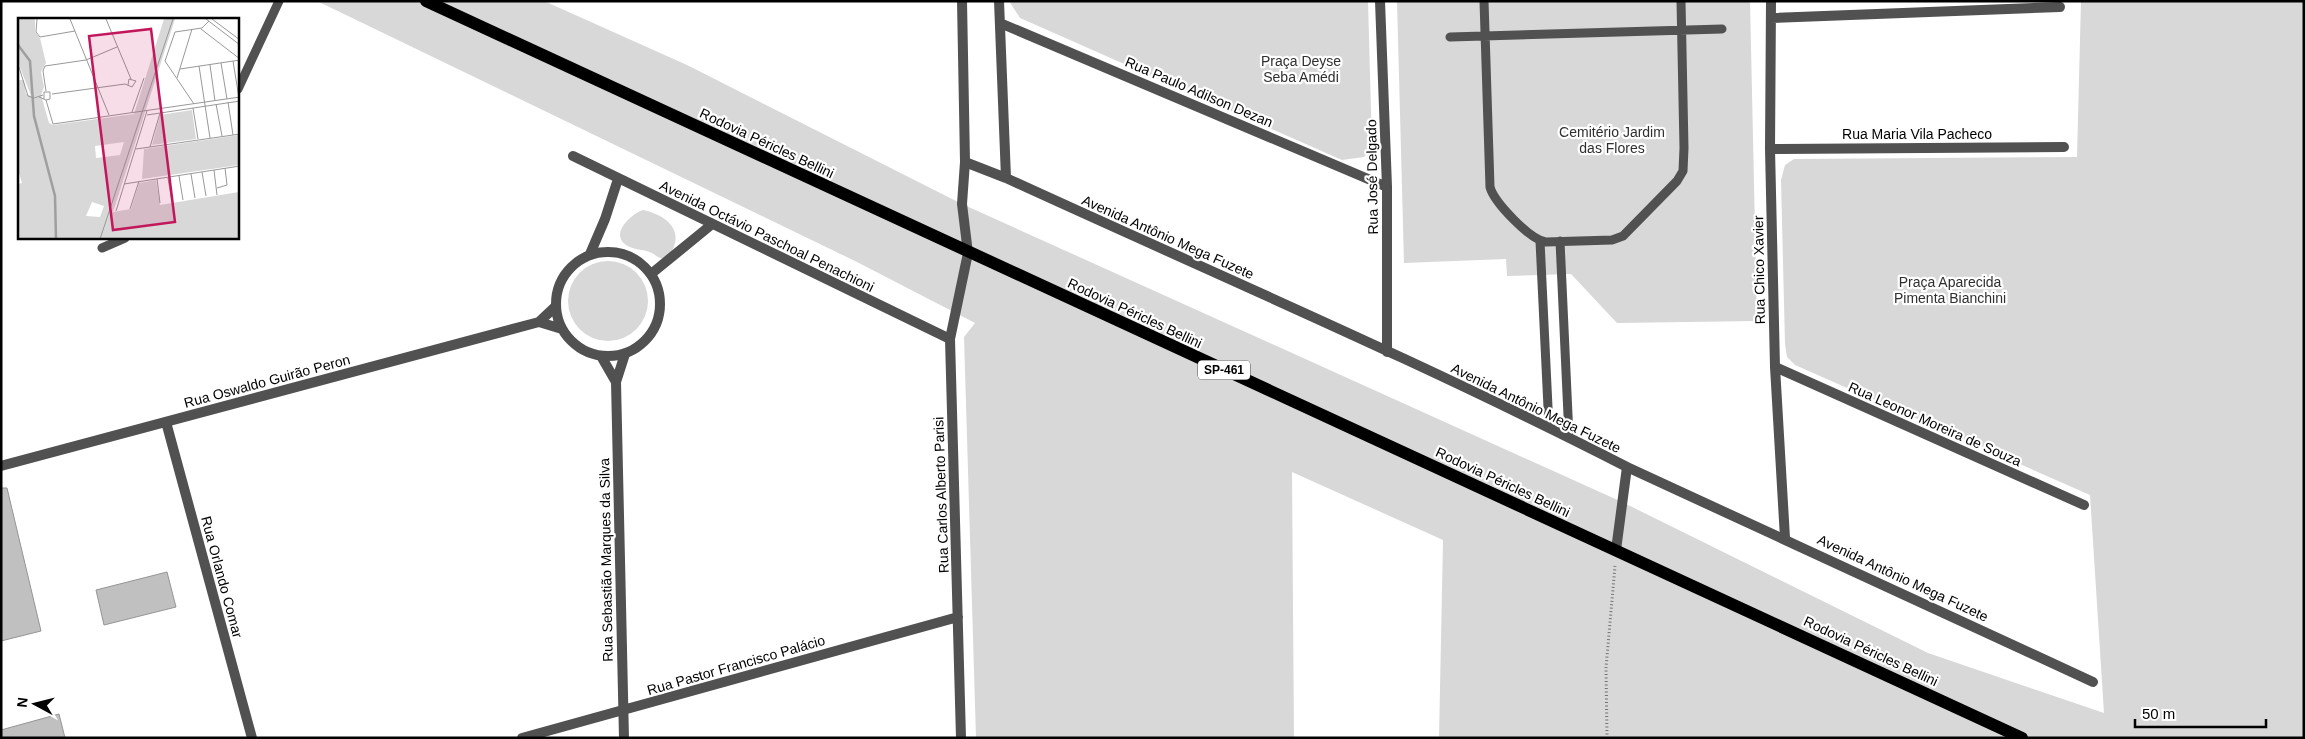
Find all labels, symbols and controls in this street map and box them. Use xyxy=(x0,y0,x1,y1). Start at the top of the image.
inset map xyxy=(18,18,239,239)
park label: Praça Deyse Seba Amédi xyxy=(1261,53,1341,85)
street label: Rua Paulo Adilson Dezan xyxy=(1123,54,1275,130)
street label: Rodovia Péricles Bellini xyxy=(697,105,837,181)
street label: Rua José Delgado xyxy=(1363,119,1381,235)
park label: Cemitério Jardim das Flores xyxy=(1559,124,1665,156)
street label: Rua Maria Vila Pacheco xyxy=(1842,126,1992,142)
street label: Avenida Octávio Paschoal Penachioni xyxy=(657,177,877,295)
street label: Avenida Antônio Mega Fuzete xyxy=(1080,192,1257,282)
street label: Rua Chico Xavier xyxy=(1750,215,1768,325)
park label: Praça Aparecida Pimenta Bianchini xyxy=(1894,274,2006,306)
street label: Rodovia Péricles Bellini xyxy=(1065,275,1205,351)
street label: Rua Oswaldo Guirão Peron xyxy=(182,351,352,411)
road number: SP-461 xyxy=(1198,360,1250,380)
street label: Avenida Antônio Mega Fuzete xyxy=(1449,360,1624,456)
street label: Rua Leonor Moreira de Souza xyxy=(1846,379,2024,470)
street label: Rua Carlos Alberto Parisi xyxy=(930,417,952,573)
street label: Rodovia Péricles Bellini xyxy=(1433,444,1573,520)
street label: Rua Sebastião Marques da Silva xyxy=(596,458,616,662)
street label: Rua Orlando Comar xyxy=(198,514,246,640)
street label: Avenida Antônio Mega Fuzete xyxy=(1815,531,1991,625)
street label: Rodovia Péricles Bellini xyxy=(1801,613,1941,689)
street label: Rua Pastor Francisco Palácio xyxy=(645,632,827,698)
north arrow xyxy=(10,679,60,729)
text: N xyxy=(14,696,31,708)
scale bar xyxy=(2135,696,2266,728)
text: 50 m xyxy=(2142,705,2175,722)

